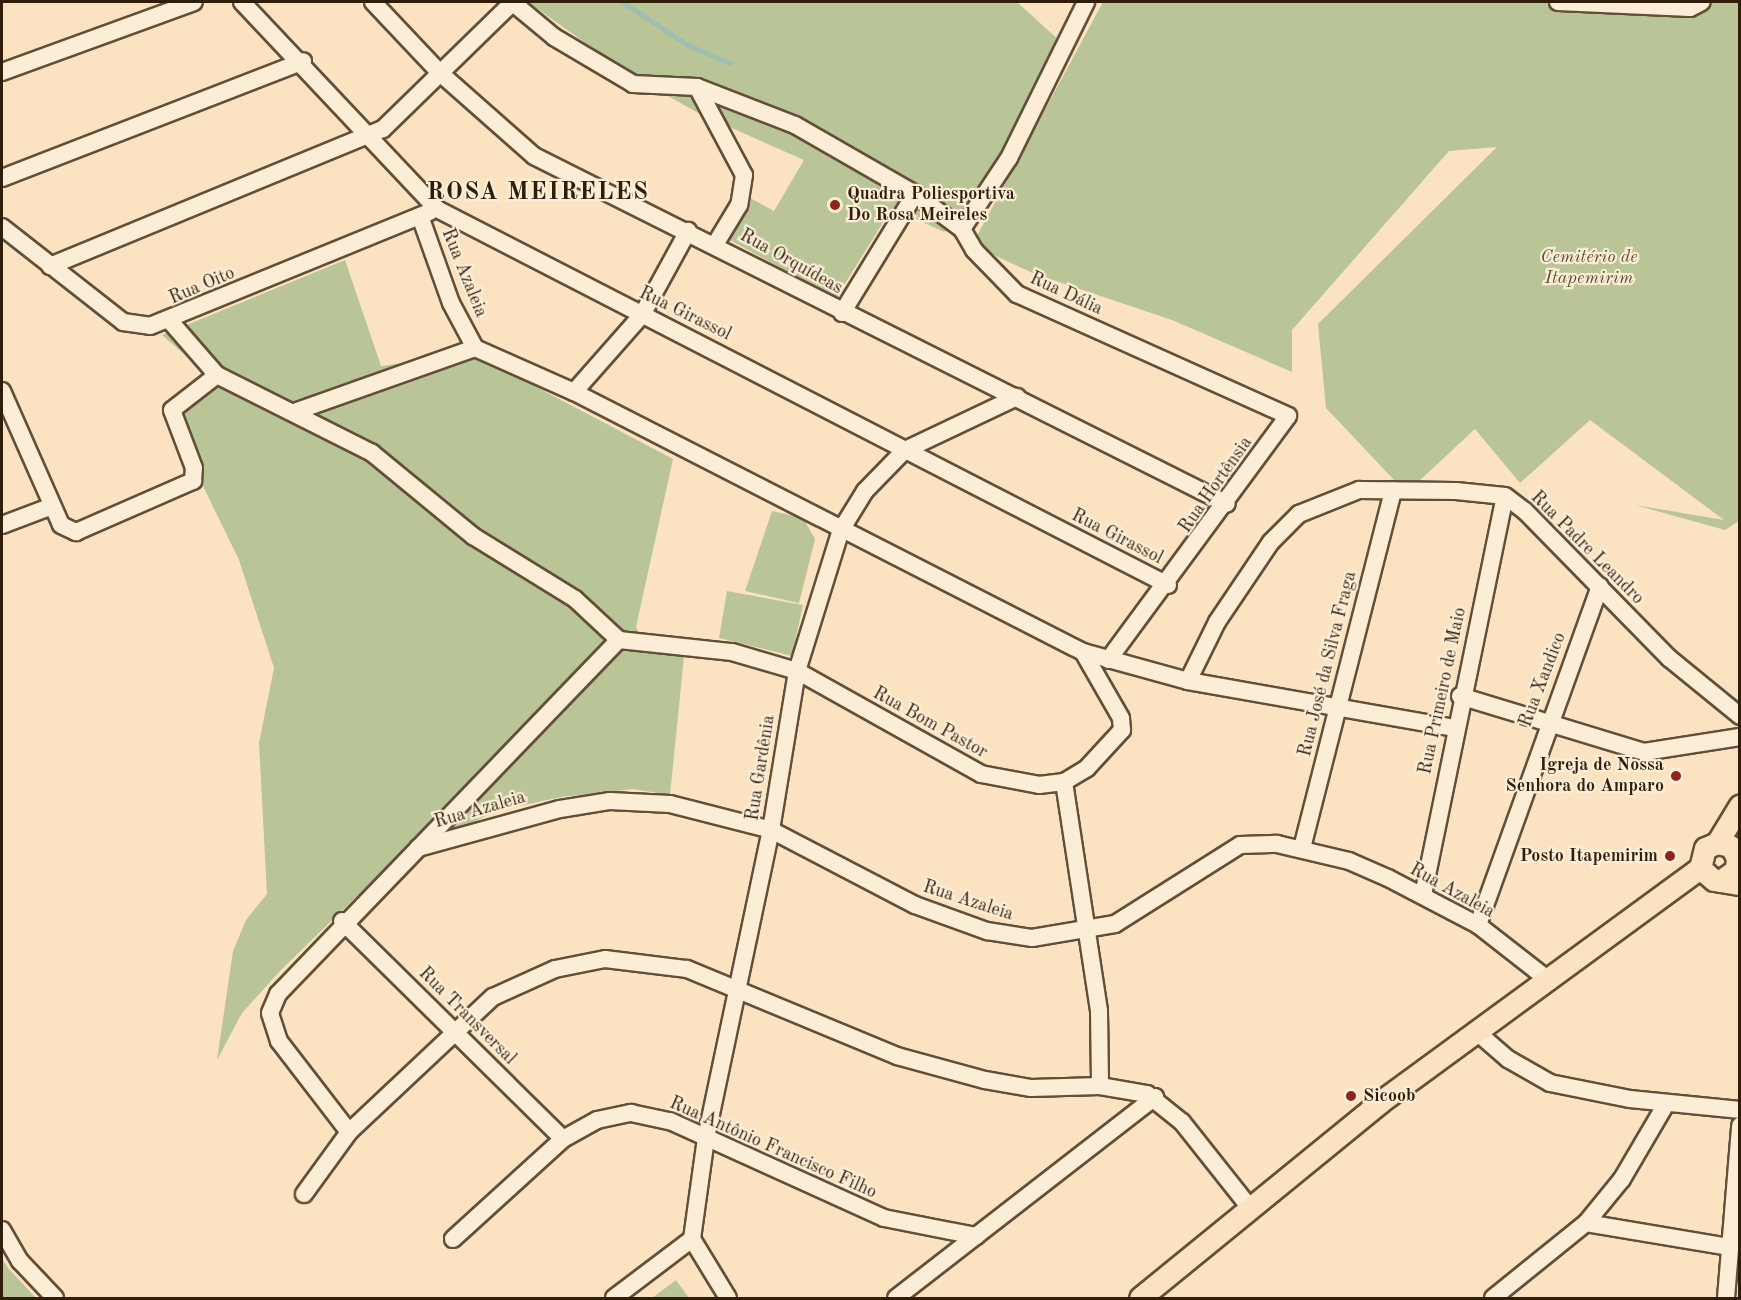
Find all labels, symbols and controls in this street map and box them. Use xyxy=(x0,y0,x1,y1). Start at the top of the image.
district label: ROSA MEIRELES xyxy=(427,180,649,208)
place label: Quadra Poliesportiva Do Rosa Meireles xyxy=(847,184,1015,226)
marker: Quadra Poliesportiva Do Rosa Meireles xyxy=(828,198,842,212)
street label: Rua Azaleia xyxy=(436,225,492,321)
street label: Rua Orquídeas xyxy=(736,225,846,299)
park label: Cemitério de Itapemirim xyxy=(1540,247,1638,290)
street label: Rua Oito xyxy=(166,263,238,309)
street label: Rua Dália xyxy=(1026,268,1106,320)
street label: Rua Girassol xyxy=(635,282,735,346)
street label: Rua Hortênsia xyxy=(1175,433,1257,537)
street label: Rua Padre Leandro xyxy=(1526,487,1648,609)
street label: Rua Girassol xyxy=(1068,505,1166,569)
street label: Rua José da Silva Fraga xyxy=(1294,569,1362,759)
street label: Rua Primeiro de Maio xyxy=(1415,606,1471,776)
street label: Rua Xandico xyxy=(1515,630,1571,730)
street label: Rua Bom Pastor xyxy=(869,683,991,763)
street label: Rua Gardênia xyxy=(742,714,780,822)
place label: Igreja de Nossa Senhora do Amparo xyxy=(1506,755,1664,798)
marker: Igreja de Nossa Senhora do Amparo xyxy=(1669,769,1683,783)
street label: Rua Azaleia xyxy=(432,787,528,833)
place label: Posto Itapemirim xyxy=(1520,845,1658,867)
marker: Posto Itapemirim xyxy=(1663,849,1677,863)
street label: Rua Azaleia xyxy=(1406,859,1498,923)
street label: Rua Azaleia xyxy=(920,876,1016,926)
street label: Rua Transversal xyxy=(414,963,520,1069)
place label: Sicoob xyxy=(1363,1085,1416,1107)
marker: Sicoob xyxy=(1344,1089,1358,1103)
street label: Rua Antônio Francisco Filho xyxy=(666,1092,880,1204)

